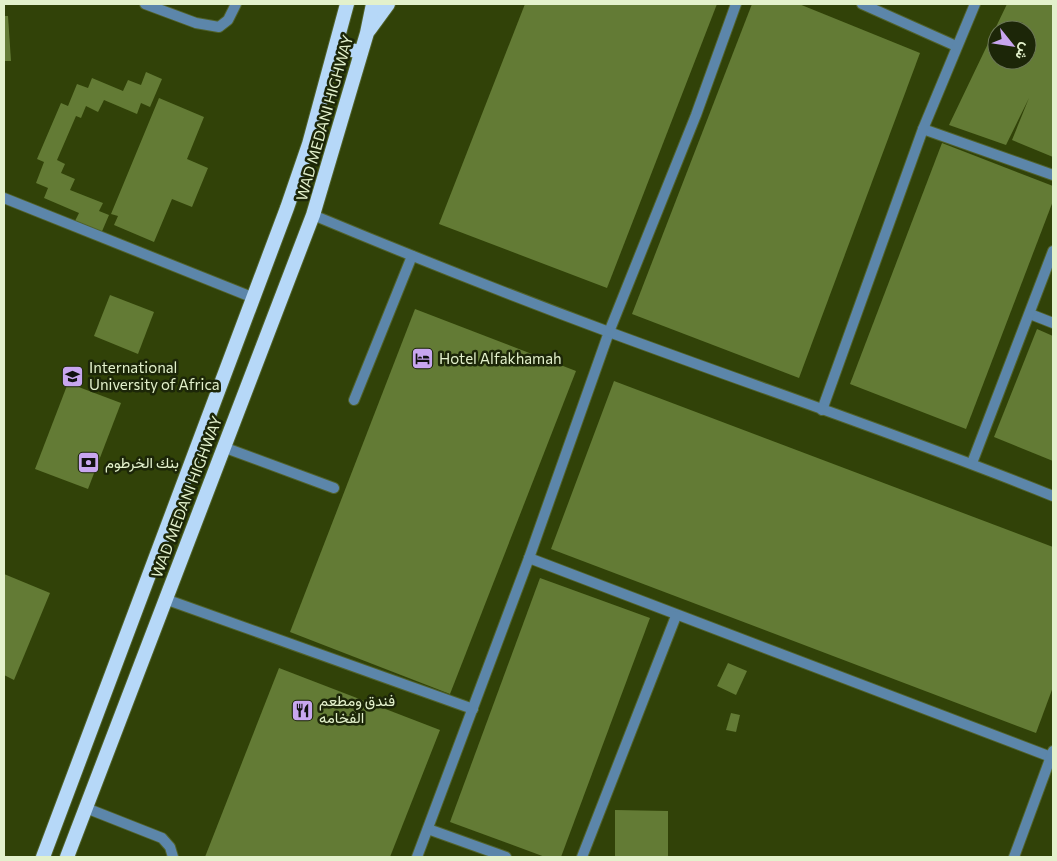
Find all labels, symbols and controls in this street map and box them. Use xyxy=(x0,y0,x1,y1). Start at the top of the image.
north arrow xyxy=(987,20,1037,70)
street label: WAD MEDANI HIGHWAY xyxy=(292,32,356,203)
text: ش xyxy=(1011,40,1035,63)
hotel icon: Hotel Alfakhamah xyxy=(411,347,435,371)
place label: Hotel Alfakhamah xyxy=(439,349,562,367)
place label: International University of Africa xyxy=(89,358,220,393)
school or university icon: International University of Africa xyxy=(61,365,85,389)
street label: WAD MEDANI HIGHWAY xyxy=(147,413,225,580)
bank icon: بنك الخرطوم xyxy=(77,451,101,475)
place label: بنك الخرطوم xyxy=(105,453,179,473)
place label: فندق ومطعم الفخامه xyxy=(319,691,395,726)
restaurant icon: فندق ومطعم الفخامه xyxy=(291,698,315,722)

